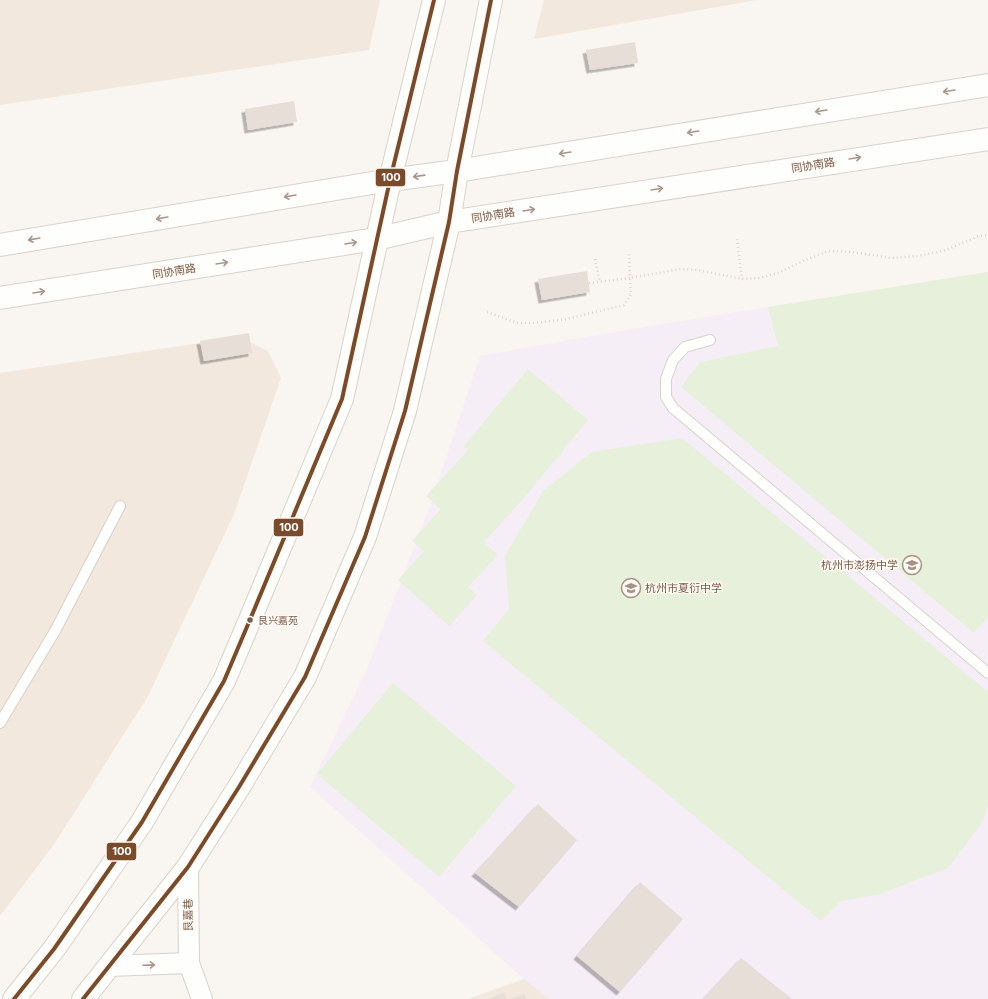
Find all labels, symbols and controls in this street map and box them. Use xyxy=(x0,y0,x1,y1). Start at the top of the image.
one-way arrow xyxy=(943,87,956,95)
one-way arrow xyxy=(815,107,828,115)
one-way arrow xyxy=(687,128,700,136)
one-way arrow xyxy=(558,149,571,157)
one-way arrow xyxy=(848,154,861,162)
street label: 同协南路 xyxy=(790,155,836,175)
line badge: 100 xyxy=(375,168,406,187)
text: 100 xyxy=(381,170,401,184)
one-way arrow xyxy=(412,172,425,180)
one-way arrow xyxy=(650,185,663,193)
one-way arrow xyxy=(284,192,297,200)
street label: 同协南路 xyxy=(470,205,516,225)
one-way arrow xyxy=(522,206,535,214)
one-way arrow xyxy=(156,214,169,222)
one-way arrow xyxy=(28,235,41,243)
one-way arrow xyxy=(344,239,357,247)
one-way arrow xyxy=(215,259,228,267)
street label: 同协南路 xyxy=(151,261,197,281)
one-way arrow xyxy=(32,288,45,296)
line badge: 100 xyxy=(273,518,304,537)
text: 100 xyxy=(279,520,299,534)
school or university icon: 杭州市澎扬中学 xyxy=(901,554,923,576)
place label: 杭州市澎扬中学 xyxy=(821,558,898,572)
school or university icon: 杭州市夏衍中学 xyxy=(620,577,642,599)
place label: 杭州市夏衍中学 xyxy=(645,581,722,595)
place label: 艮兴嘉苑 xyxy=(258,614,298,626)
marker: 艮兴嘉苑 xyxy=(245,615,255,625)
line badge: 100 xyxy=(106,842,137,861)
text: 100 xyxy=(112,844,132,858)
street label: 艮嘉巷 xyxy=(181,898,195,932)
one-way arrow xyxy=(142,961,155,968)

